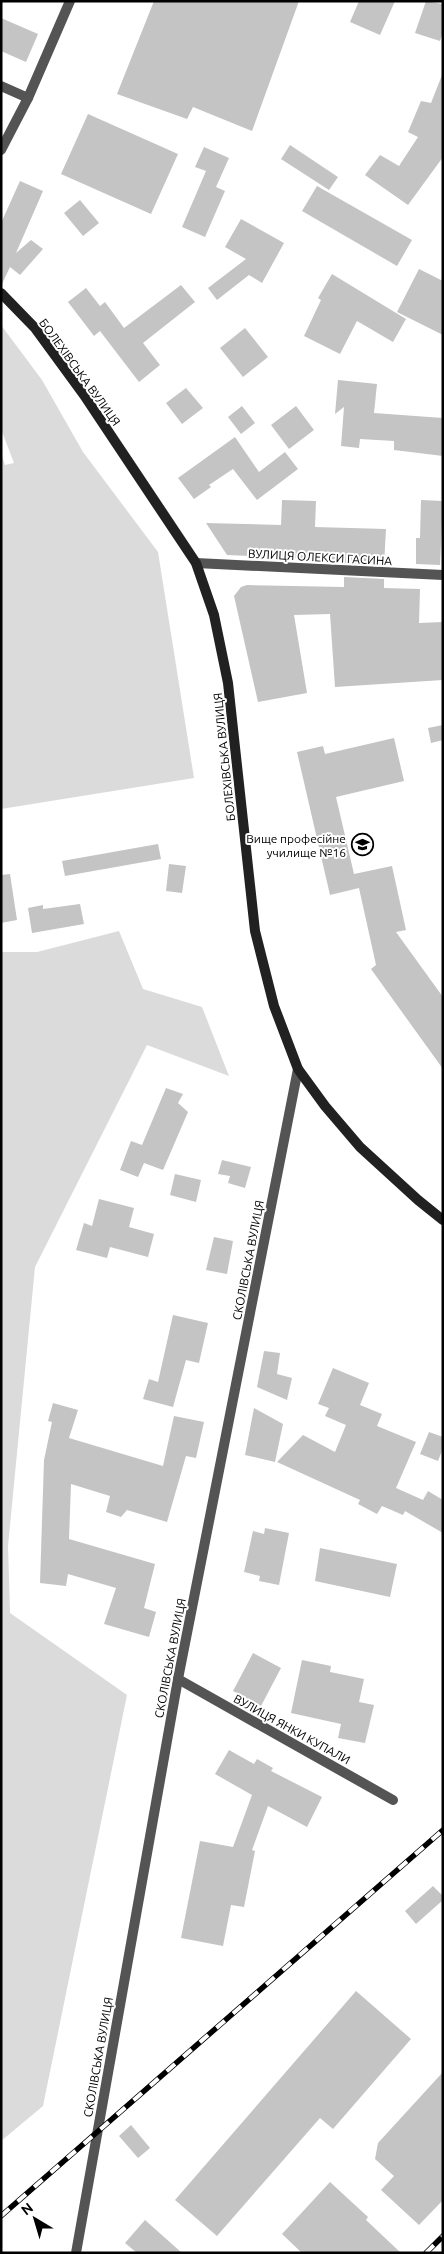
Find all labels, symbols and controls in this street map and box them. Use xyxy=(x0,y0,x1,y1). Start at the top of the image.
street label: БОЛЕХІВСЬКА ВУЛИЦЯ xyxy=(37,316,123,428)
street label: ВУЛИЦЯ ОЛЕКСИ ГАСИНА xyxy=(248,547,393,567)
street label: БОЛЕХІВСЬКА ВУЛИЦЯ xyxy=(211,692,237,822)
place label: Вище професійне училище №16 xyxy=(246,832,346,859)
school or university icon: Вище професійне училище №16 xyxy=(350,833,374,857)
street label: СКОЛІВСЬКА ВУЛИЦЯ xyxy=(230,1199,266,1321)
street label: СКОЛІВСЬКА ВУЛИЦЯ xyxy=(152,1597,188,1719)
street label: ВУЛИЦЯ ЯНКИ КУПАЛИ xyxy=(231,1692,353,1766)
street label: СКОЛІВСЬКА ВУЛИЦЯ xyxy=(81,1996,115,2118)
north arrow xyxy=(10,2194,60,2244)
text: N xyxy=(18,2199,36,2218)

